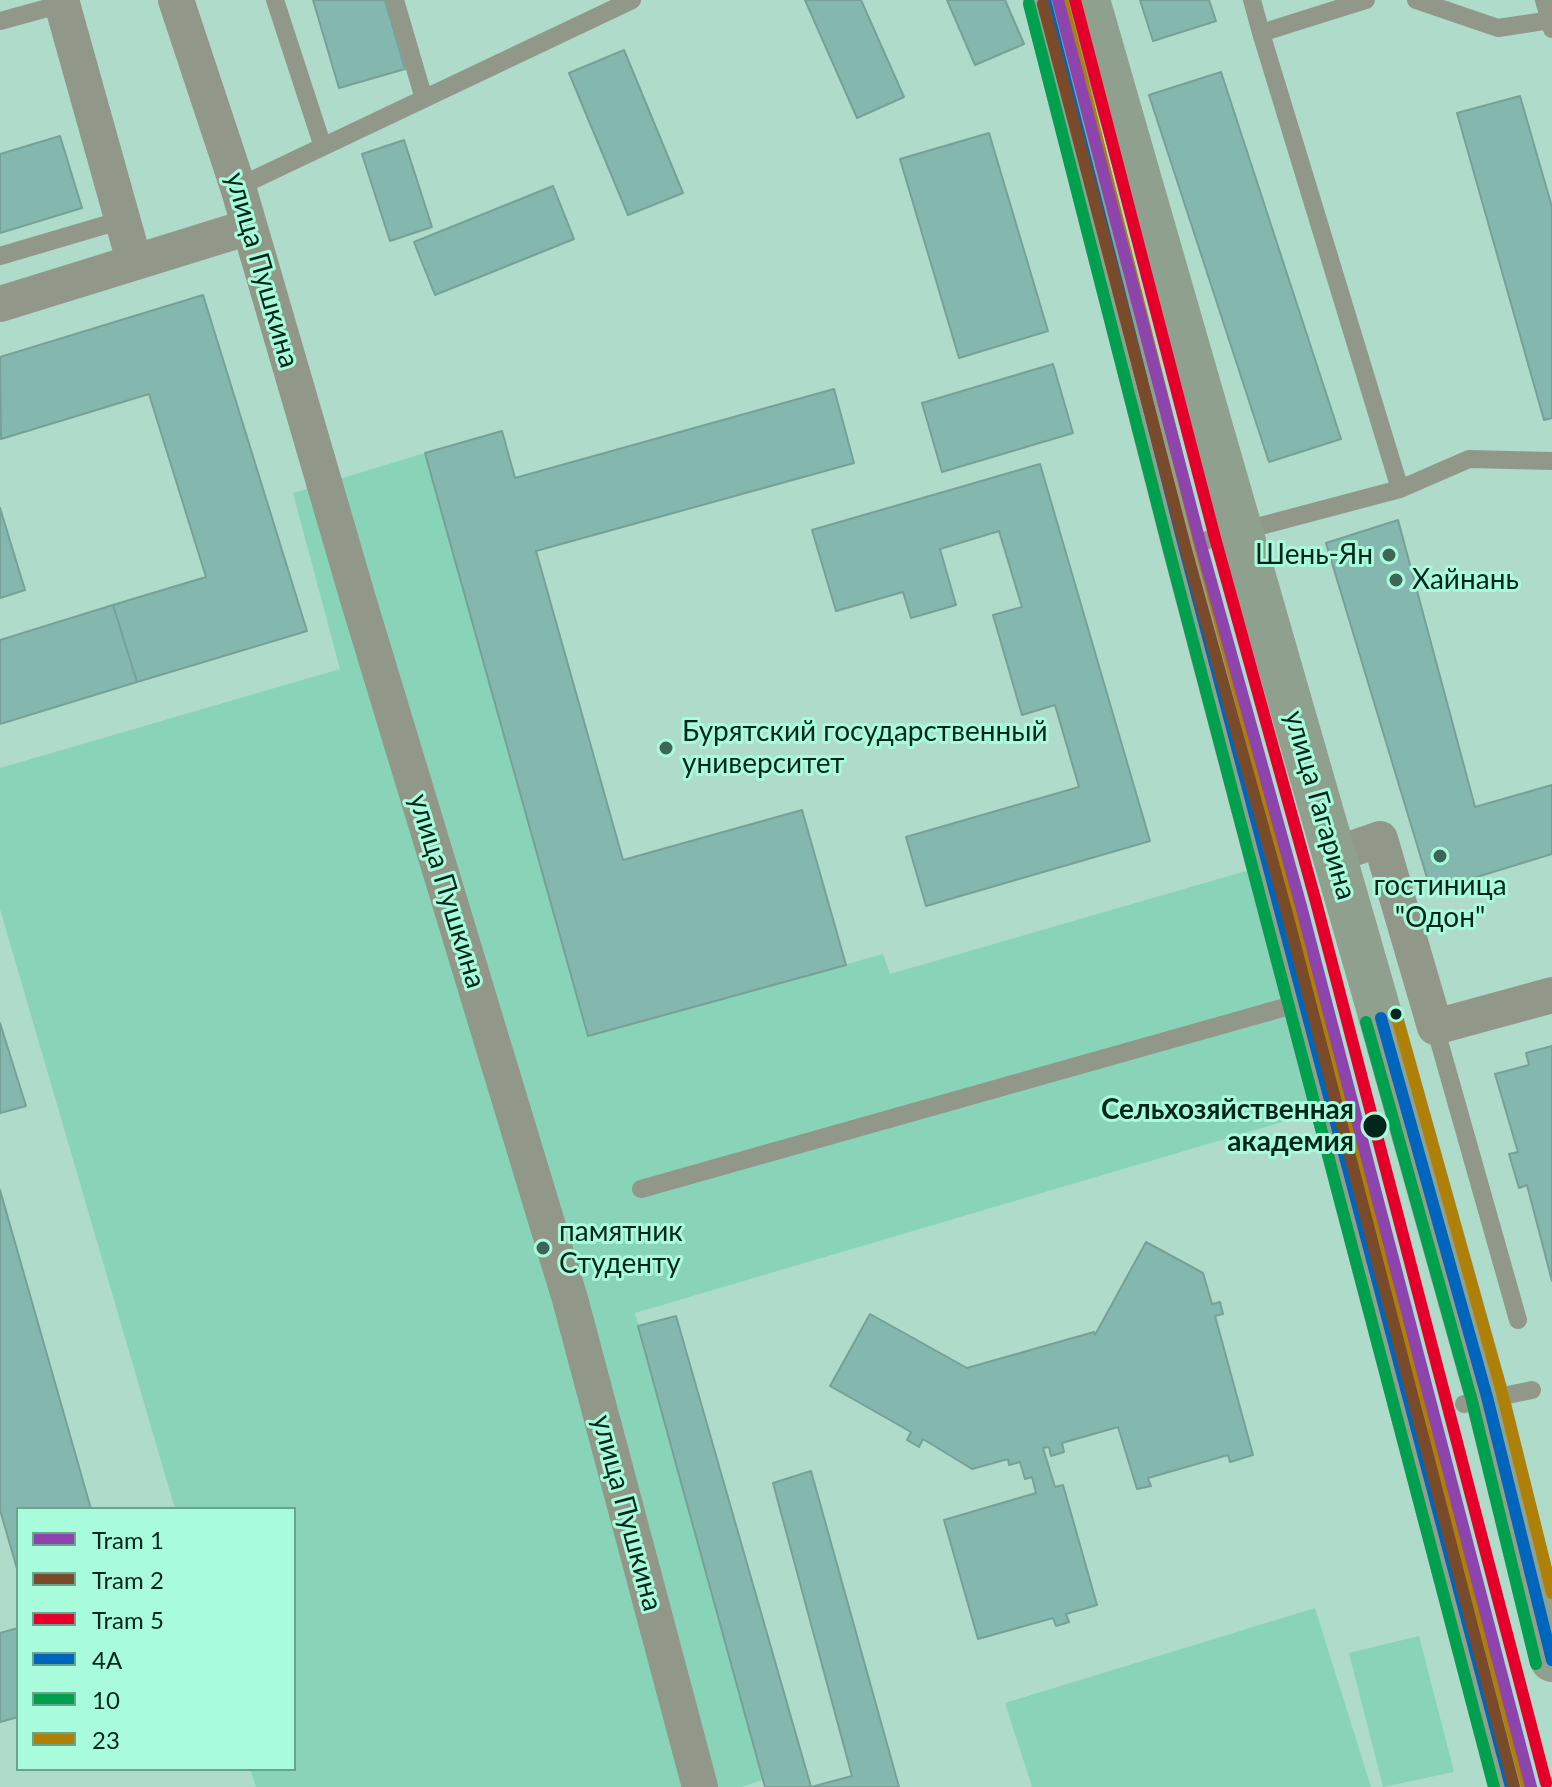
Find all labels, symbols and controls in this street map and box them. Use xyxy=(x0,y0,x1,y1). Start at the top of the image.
street label: улица Пушкина xyxy=(218,168,306,372)
place label: Шень-Ян xyxy=(1255,538,1373,572)
marker: Шень-Ян xyxy=(1380,546,1398,564)
place label: Хайнань xyxy=(1412,563,1519,597)
marker: Хайнань xyxy=(1387,571,1405,589)
street label: улица Гагарина xyxy=(1277,707,1363,903)
place label: Бурятский государственный университет xyxy=(682,715,1048,781)
marker: Бурятский государственный университет xyxy=(657,739,675,757)
street label: улица Пушкина xyxy=(401,790,493,992)
marker: гостиница "Одон" xyxy=(1431,847,1449,865)
place label: гостиница "Одон" xyxy=(1373,869,1507,935)
unlabelled marker xyxy=(1388,1006,1404,1022)
place label: Сельхозяйственная академия xyxy=(1101,1093,1354,1159)
marker: Сельхозяйственная академия xyxy=(1361,1112,1389,1140)
place label: памятник Студенту xyxy=(559,1215,683,1281)
marker: памятник Студенту xyxy=(534,1239,552,1257)
street label: улица Пушкина xyxy=(585,1411,669,1615)
legend xyxy=(16,1507,296,1771)
text: Tram 1 xyxy=(92,1525,164,1554)
text: Tram 2 xyxy=(92,1565,164,1594)
text: Tram 5 xyxy=(92,1605,164,1634)
text: 4А xyxy=(92,1645,122,1674)
text: 10 xyxy=(92,1685,120,1714)
text: 23 xyxy=(92,1725,120,1754)

